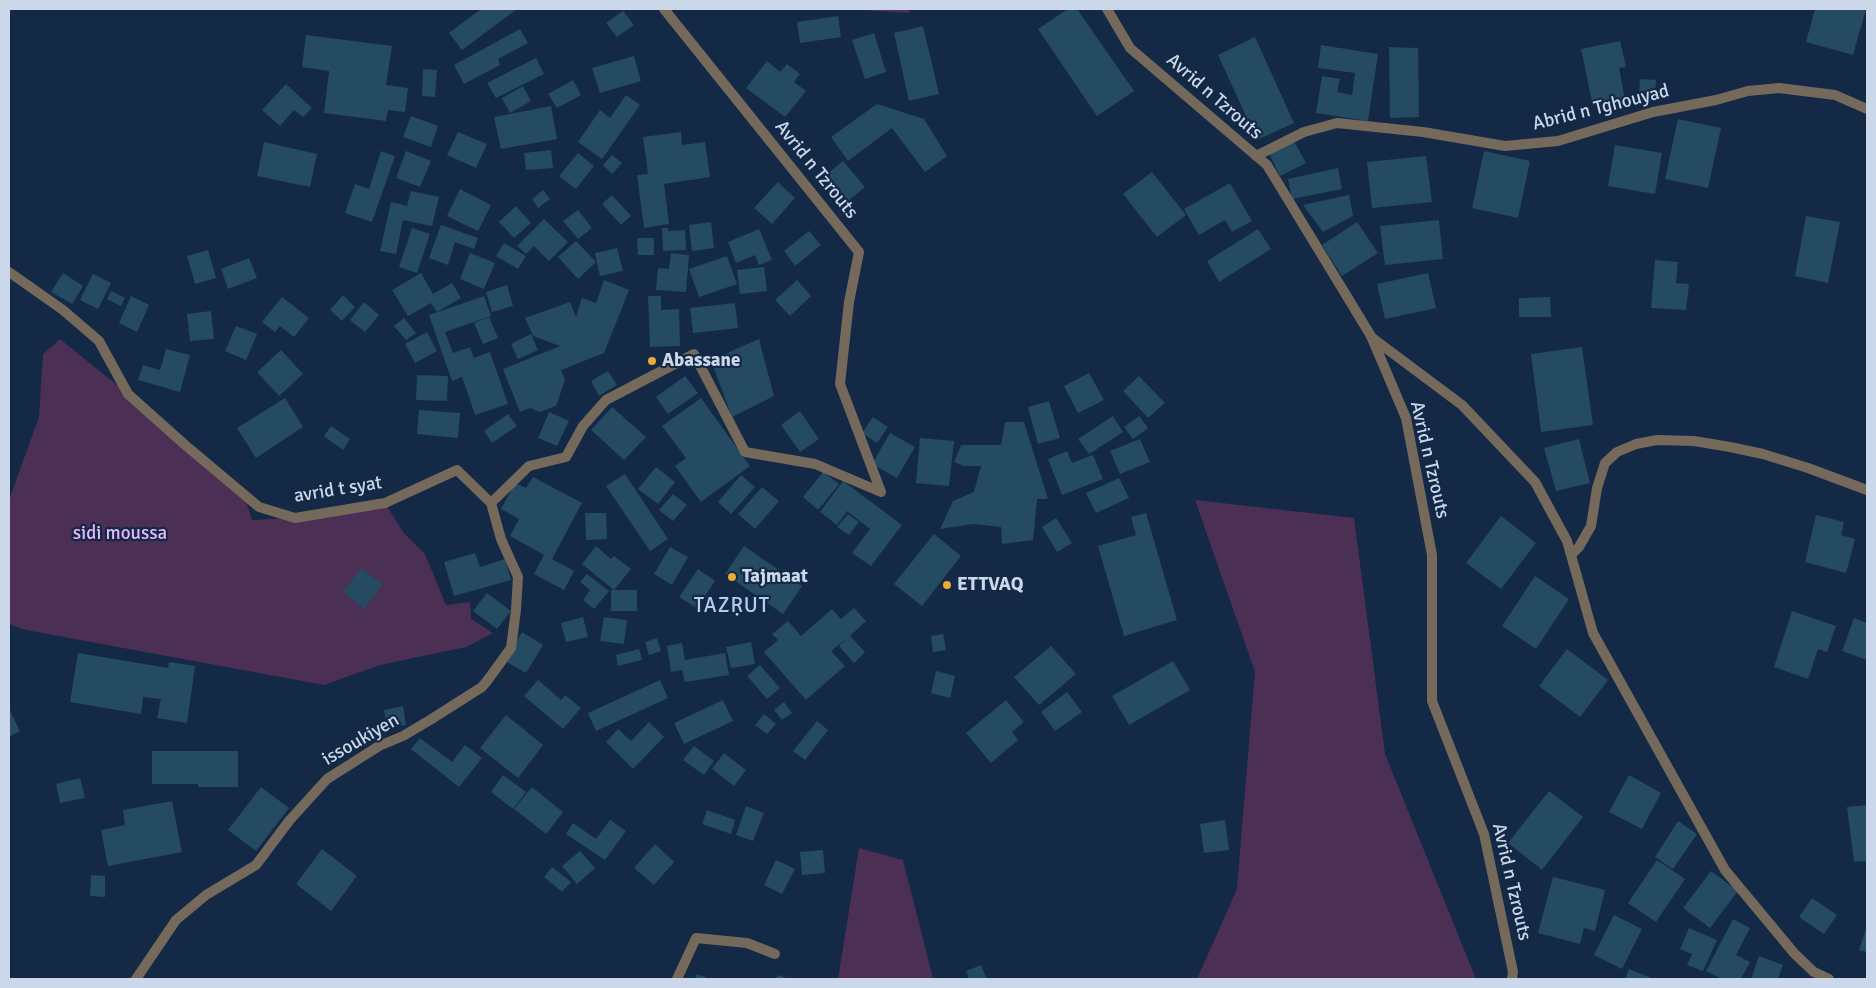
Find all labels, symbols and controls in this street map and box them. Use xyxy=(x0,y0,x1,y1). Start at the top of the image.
street label: Avrid n Tzrouts xyxy=(1161,49,1267,145)
street label: Abrid n Tghouyad xyxy=(1530,80,1672,136)
street label: Avrid n Tzrouts xyxy=(769,116,863,224)
place label: Abassane xyxy=(662,350,740,372)
marker: Abassane xyxy=(646,355,658,367)
street label: Avrid n Tzrouts xyxy=(1404,399,1454,521)
street label: avrid t syat xyxy=(292,472,384,508)
park label: sidi moussa xyxy=(73,523,167,545)
place label: Tajmaat xyxy=(742,566,808,588)
marker: Tajmaat xyxy=(726,571,738,583)
place label: ETTVAQ xyxy=(957,574,1023,596)
marker: ETTVAQ xyxy=(941,579,953,591)
district label: TAZṚUT xyxy=(693,593,771,619)
street label: issoukiyen xyxy=(319,709,403,771)
street label: Avrid n Tzrouts xyxy=(1486,821,1536,943)

